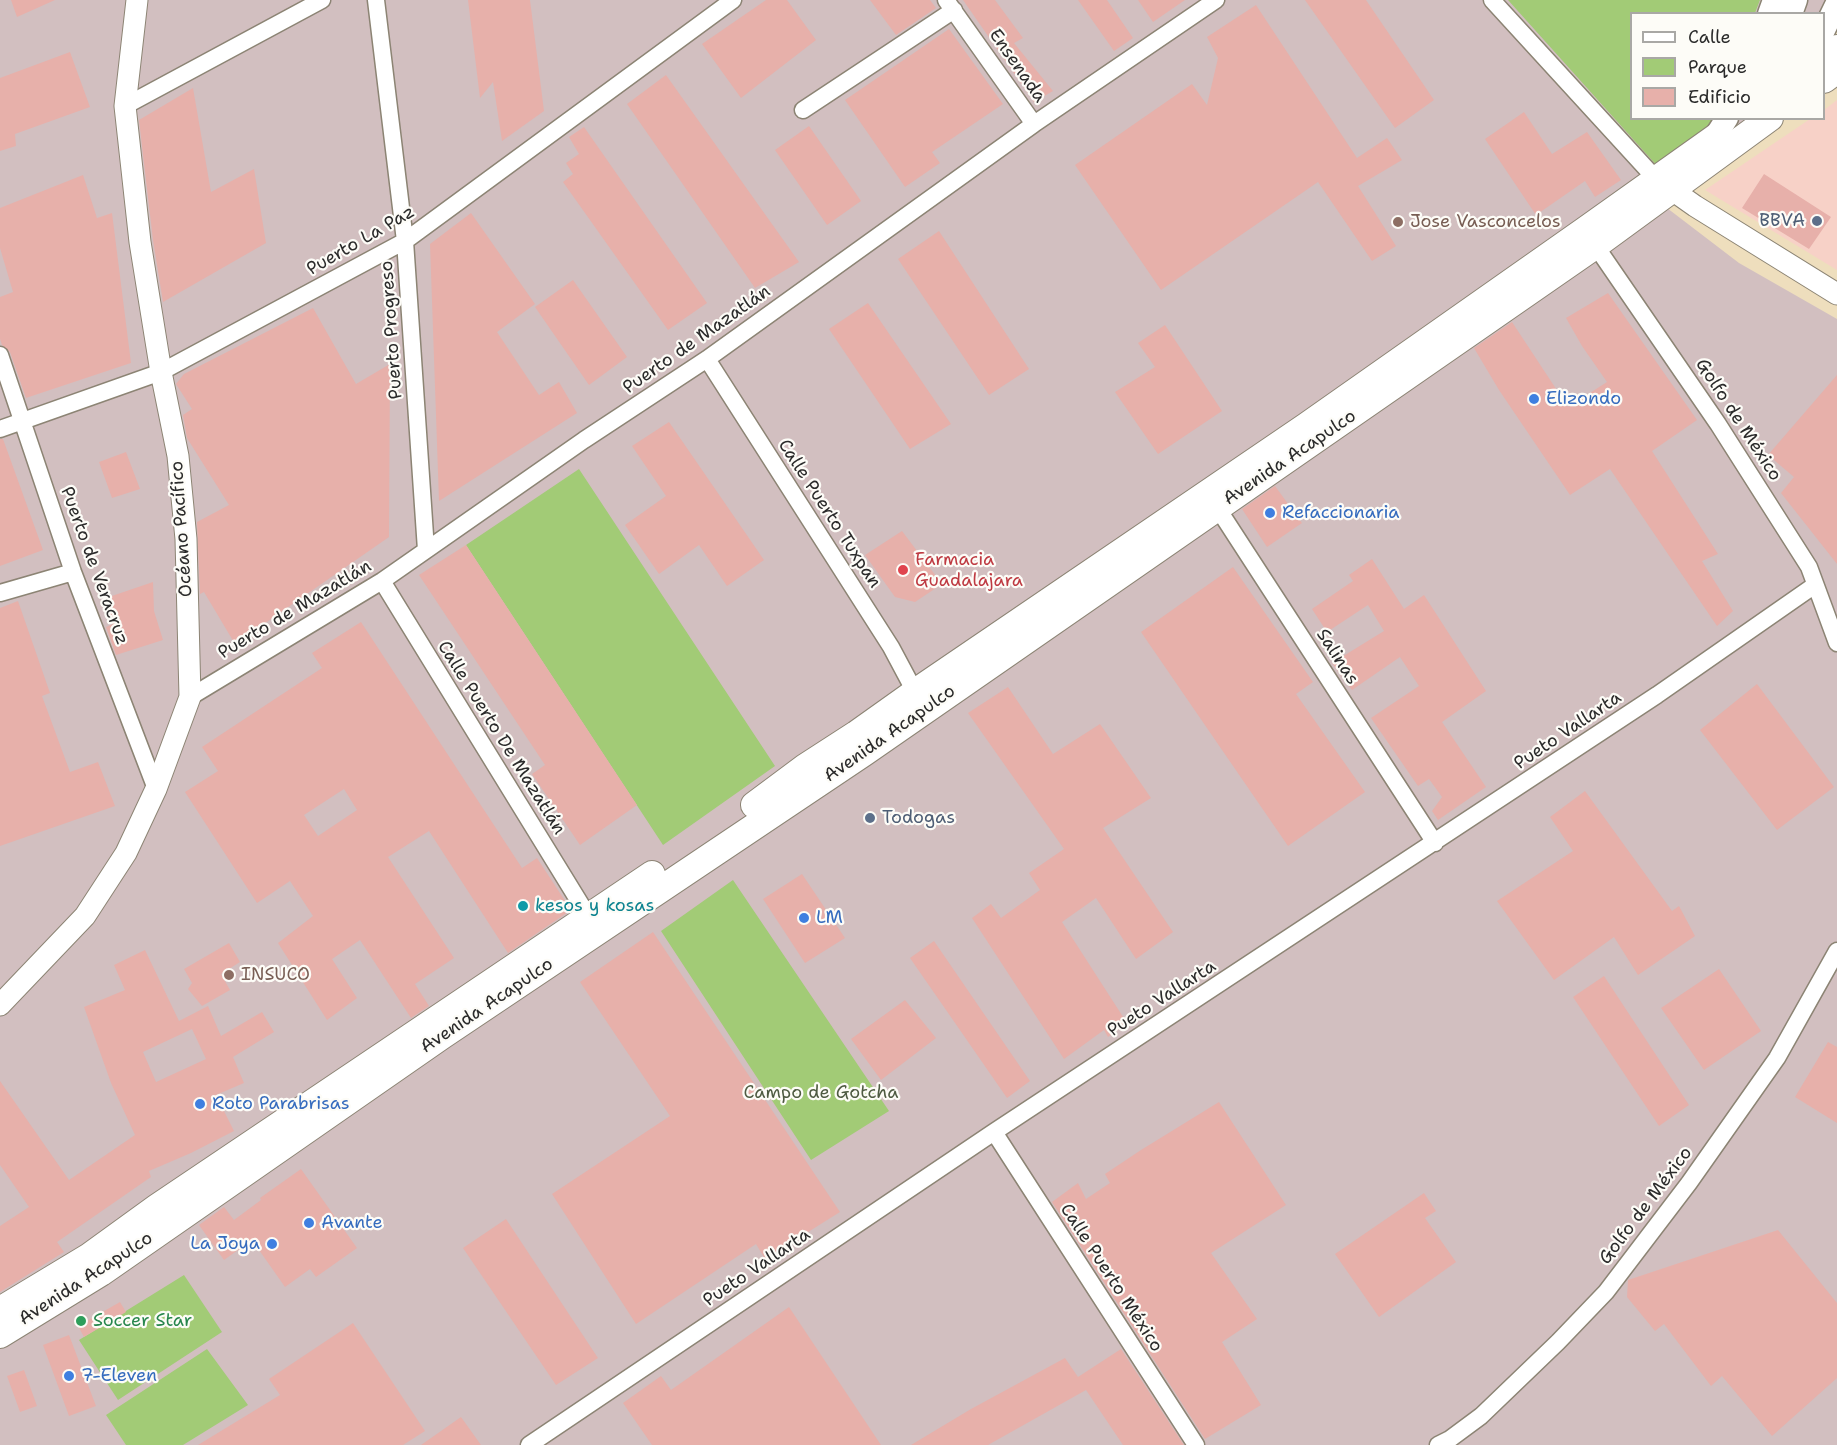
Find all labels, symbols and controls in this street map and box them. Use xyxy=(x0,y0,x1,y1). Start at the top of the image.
legend xyxy=(1630,12,1825,120)
street label: Ensenada xyxy=(984,25,1050,107)
text: Calle xyxy=(1688,25,1731,49)
text: Parque xyxy=(1688,55,1747,79)
text: Edificio xyxy=(1688,85,1751,109)
street label: Puerto La Paz xyxy=(303,201,419,281)
place label: BBVA xyxy=(1759,210,1805,232)
place label: Jose Vasconcelos xyxy=(1410,211,1561,233)
marker: BBVA xyxy=(1810,214,1824,228)
marker: Jose Vasconcelos xyxy=(1391,215,1405,229)
street label: Puerto Progreso xyxy=(376,260,408,400)
street label: Puerto de Mazatlán xyxy=(619,281,775,399)
street label: Golfo de México xyxy=(1690,355,1786,485)
place label: Elizondo xyxy=(1546,388,1621,410)
marker: Elizondo xyxy=(1527,392,1541,406)
street label: Avenida Acapulco xyxy=(1220,406,1360,510)
street label: Calle Puerto Tuxpan xyxy=(773,436,885,592)
street label: Océano Pacífico xyxy=(166,460,198,598)
street label: Puerto de Veracruz xyxy=(55,484,133,648)
place label: Refaccionaria xyxy=(1282,502,1399,524)
marker: Refaccionaria xyxy=(1263,506,1277,520)
place label: Farmacia Guadalajara xyxy=(915,549,1023,592)
street label: Puerto de Mazatlán xyxy=(214,556,376,664)
marker: Farmacia Guadalajara xyxy=(896,563,910,577)
street label: Salinas xyxy=(1311,625,1363,689)
street label: Calle Puerto De Mazatlán xyxy=(432,637,570,839)
street label: Avenida Acapulco xyxy=(820,681,960,787)
street label: Pueto Vallarta xyxy=(1510,687,1626,775)
place label: Todogas xyxy=(882,807,955,829)
marker: Todogas xyxy=(863,811,877,825)
place label: kesos y kosas xyxy=(535,895,654,917)
marker: kesos y kosas xyxy=(516,899,530,913)
place label: LM xyxy=(816,907,843,929)
marker: LM xyxy=(797,911,811,925)
street label: Avenida Acapulco xyxy=(417,954,557,1058)
street label: Pueto Vallarta xyxy=(1104,956,1220,1042)
place label: INSUCO xyxy=(241,964,310,986)
marker: INSUCO xyxy=(222,968,236,982)
park label: Campo de Gotcha xyxy=(744,1082,898,1104)
place label: Roto Parabrisas xyxy=(212,1093,350,1115)
marker: Roto Parabrisas xyxy=(193,1097,207,1111)
street label: Golfo de México xyxy=(1595,1143,1697,1269)
street label: Calle Puerto México xyxy=(1055,1200,1167,1356)
place label: Avante xyxy=(321,1212,383,1234)
marker: Avante xyxy=(302,1216,316,1230)
street label: Pueto Vallarta xyxy=(699,1224,815,1312)
street label: Avenida Acapulco xyxy=(15,1228,157,1330)
place label: La Joya xyxy=(190,1233,260,1255)
marker: La Joya xyxy=(265,1237,279,1251)
place label: Soccer Star xyxy=(93,1310,192,1332)
marker: Soccer Star xyxy=(74,1314,88,1328)
place label: 7-Eleven xyxy=(81,1365,157,1387)
marker: 7-Eleven xyxy=(62,1369,76,1383)

